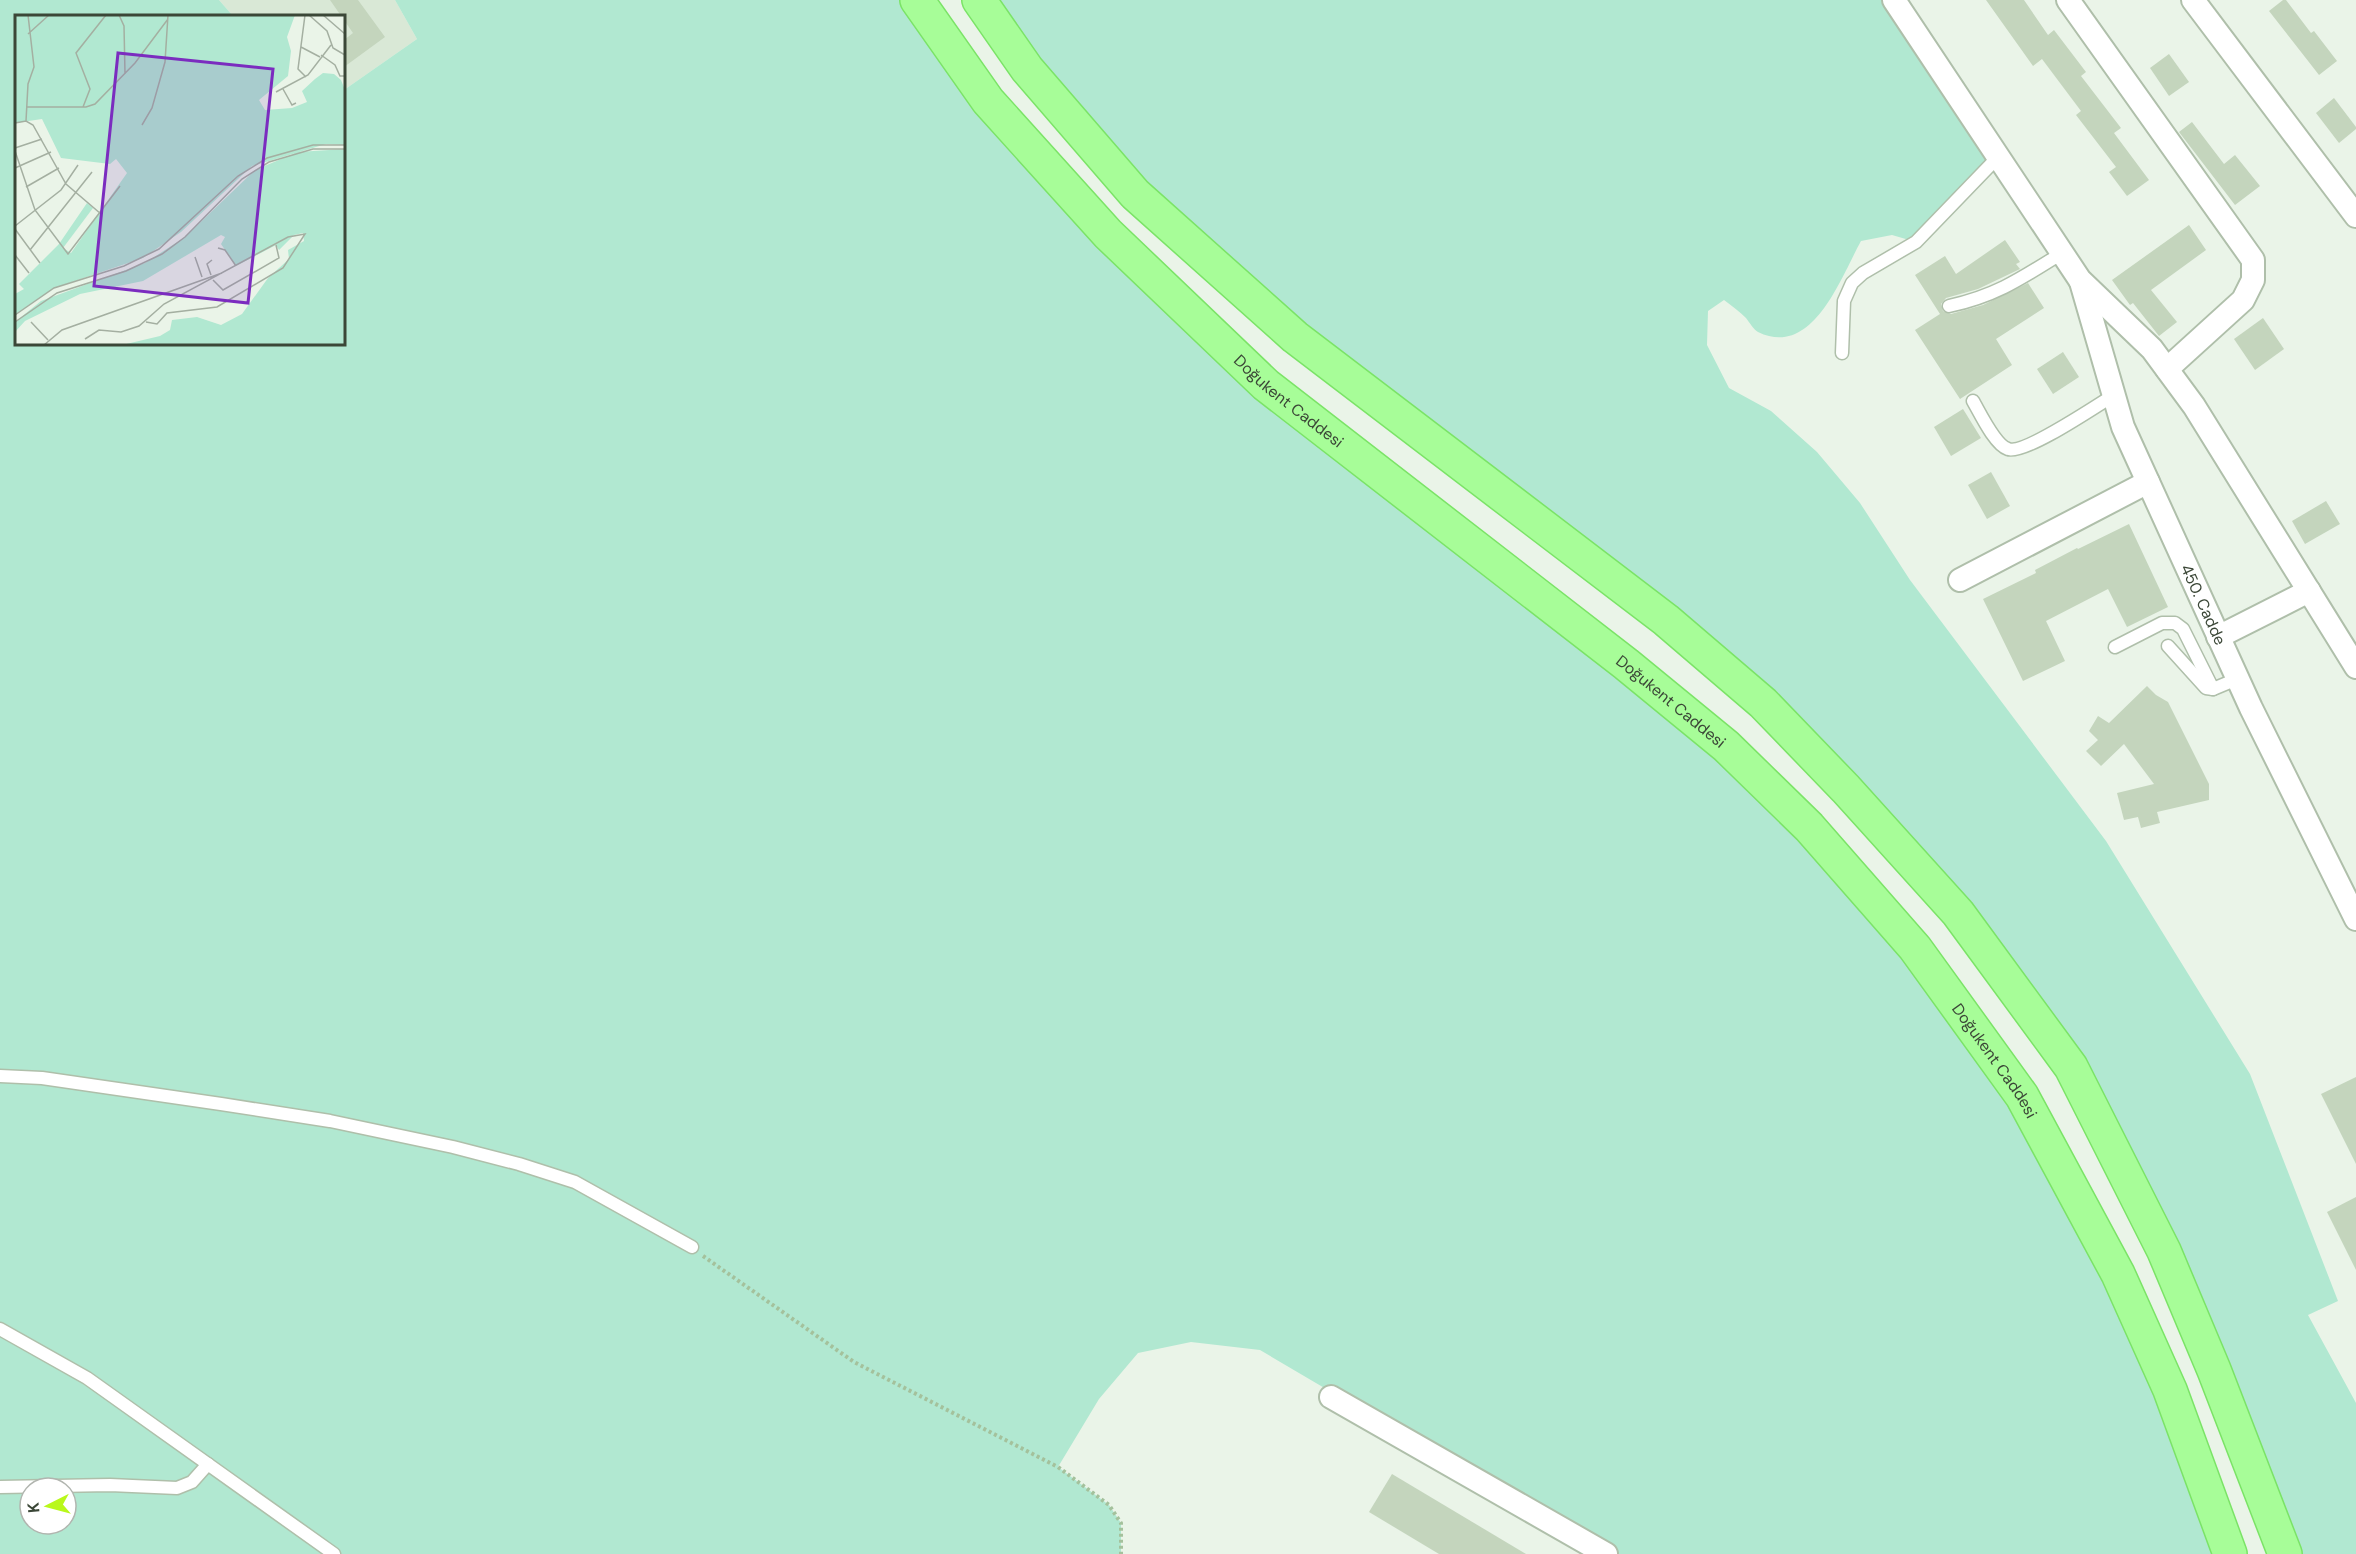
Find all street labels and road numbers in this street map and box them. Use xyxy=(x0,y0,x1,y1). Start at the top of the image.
street label: Doğukent Caddesi xyxy=(1230,350,1348,452)
street label: 450. Cadde xyxy=(2176,561,2231,648)
street label: Doğukent Caddesi xyxy=(1612,650,1730,752)
street label: Doğukent Caddesi xyxy=(1948,999,2042,1122)

